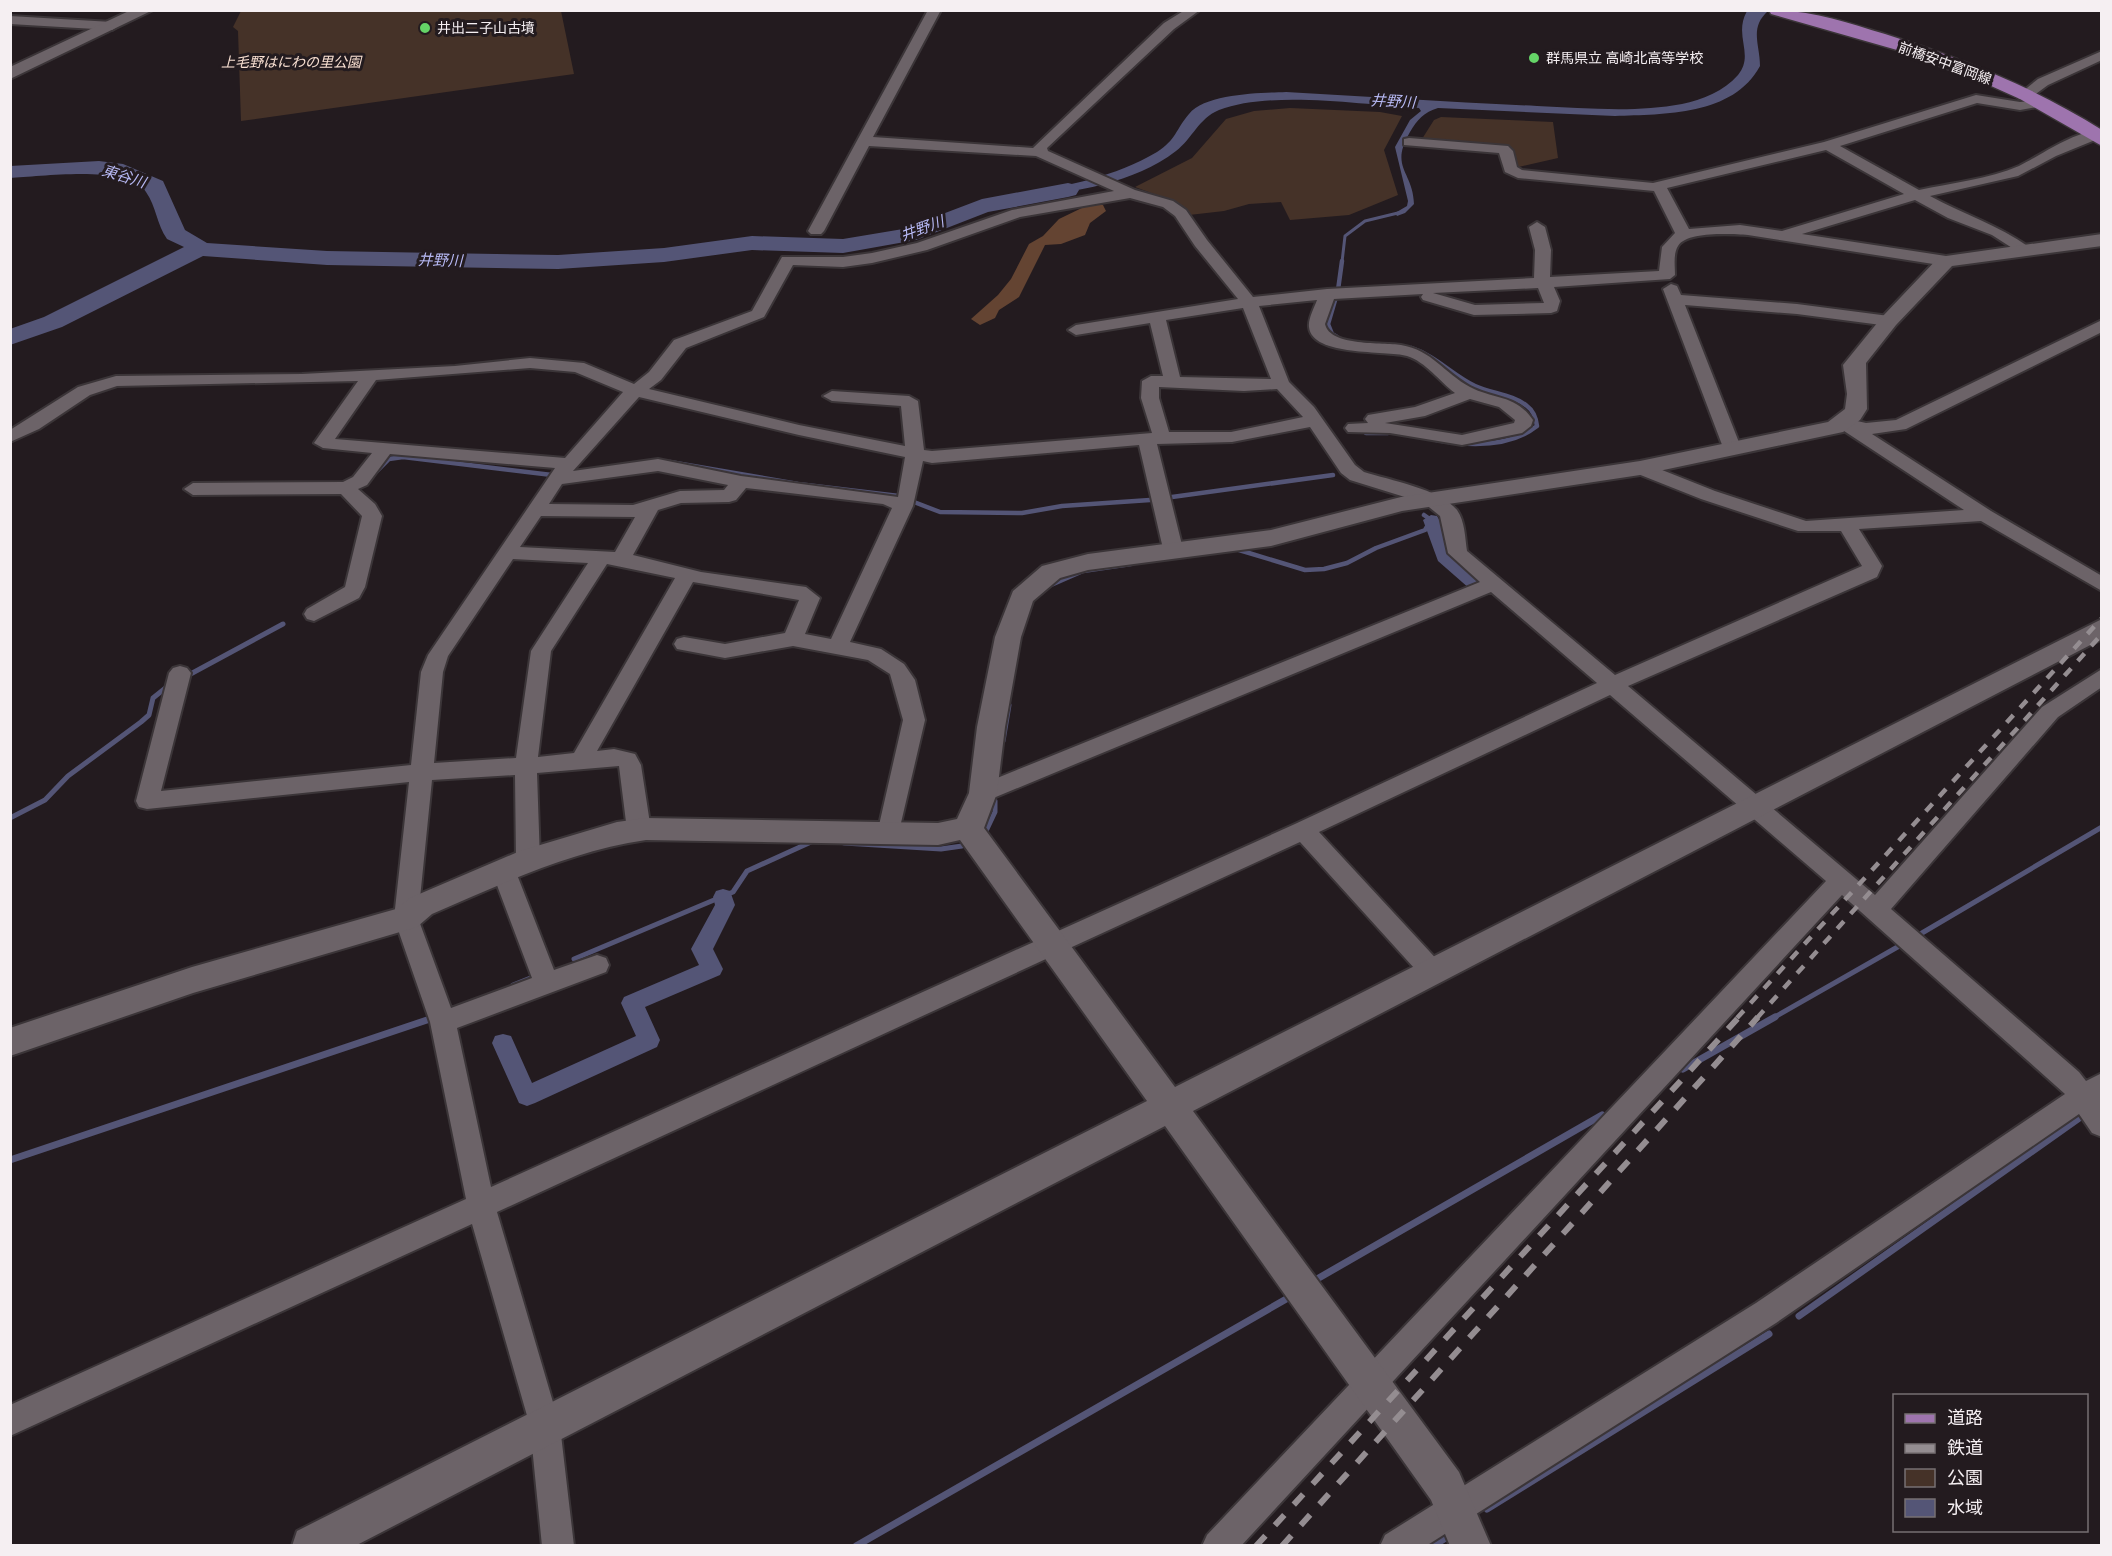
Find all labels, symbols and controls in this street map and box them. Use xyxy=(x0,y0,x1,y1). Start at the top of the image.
place label: 井出二子山古墳 xyxy=(437,19,535,37)
marker: 井出二子山古墳 xyxy=(418,21,432,35)
street label: 前橋安中富岡線 xyxy=(1896,38,1994,88)
place label: 群馬県立 高崎北高等学校 xyxy=(1546,49,1703,67)
marker: 群馬県立 高崎北高等学校 xyxy=(1527,51,1541,65)
park label: 上毛野はにわの里公園 xyxy=(221,53,363,71)
water label: 井野川 xyxy=(1370,90,1418,112)
water label: 東谷川 xyxy=(100,160,150,192)
water label: 井野川 xyxy=(898,211,948,245)
water label: 井野川 xyxy=(417,250,465,270)
legend xyxy=(1893,1394,2088,1532)
text: 道路 xyxy=(1947,1406,1983,1429)
text: 鉄道 xyxy=(1947,1436,1983,1459)
text: 公園 xyxy=(1947,1466,1983,1489)
text: 水域 xyxy=(1947,1496,1983,1519)

